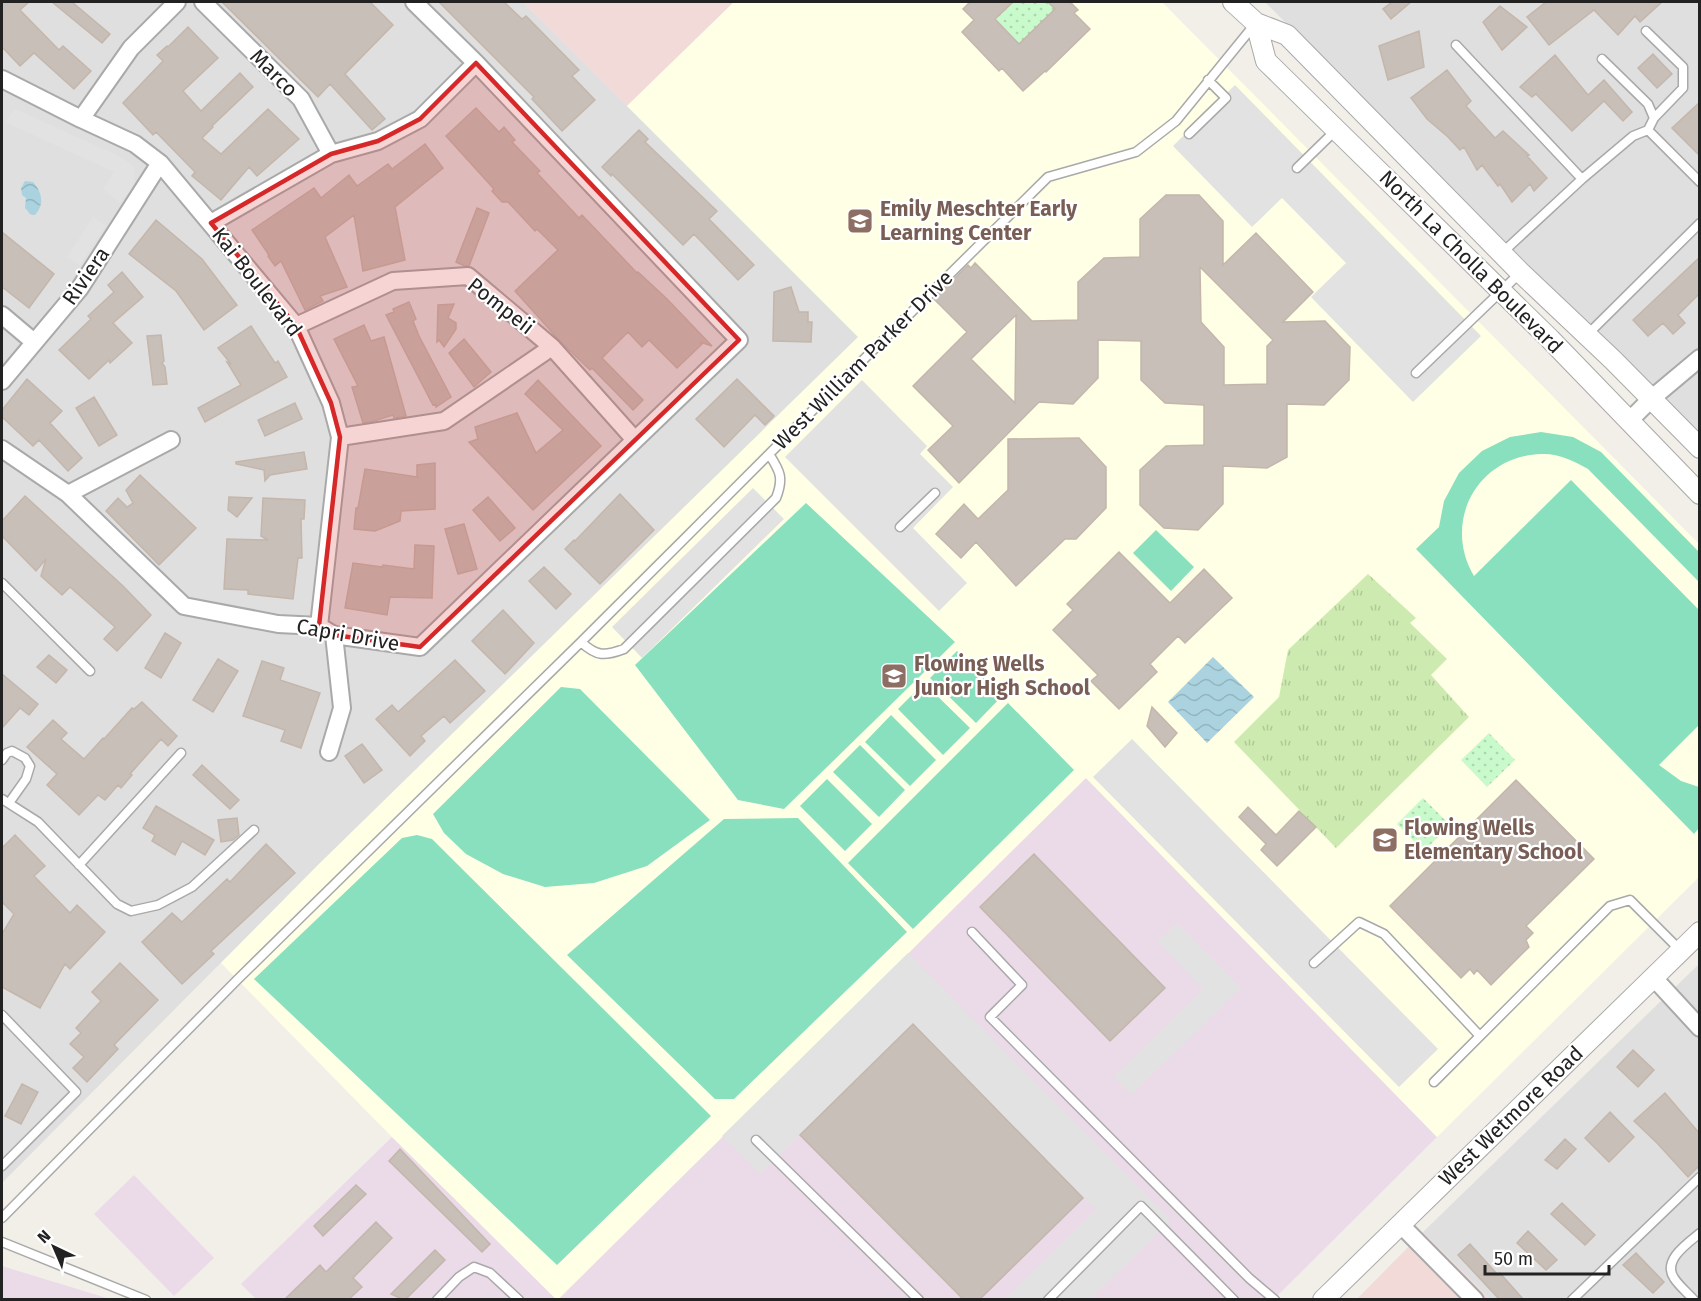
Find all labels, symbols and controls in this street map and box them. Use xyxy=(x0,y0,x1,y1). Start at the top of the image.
street label: Marco xyxy=(245,44,303,102)
street label: North La Cholla Boulevard xyxy=(1374,165,1568,359)
place label: Emily Meschter Early Learning Center xyxy=(880,196,1077,246)
school or university icon: Emily Meschter Early Learning Center xyxy=(845,206,875,236)
street label: Kai Boulevard xyxy=(206,222,308,342)
street label: Riviera xyxy=(57,242,115,310)
street label: West William Parker Drive xyxy=(768,265,958,455)
street label: Pompeii xyxy=(462,272,540,340)
street label: Capri Drive xyxy=(294,613,402,657)
place label: Flowing Wells Junior High School xyxy=(913,651,1091,701)
school or university icon: Flowing Wells Junior High School xyxy=(879,661,909,691)
place label: Flowing Wells Elementary School xyxy=(1404,815,1583,865)
school or university icon: Flowing Wells Elementary School xyxy=(1370,825,1400,855)
street label: West Wetmore Road xyxy=(1433,1040,1589,1192)
north arrow xyxy=(24,1217,84,1277)
text: N xyxy=(34,1226,54,1247)
scale bar xyxy=(1485,1238,1610,1276)
text: 50 m xyxy=(1494,1248,1533,1270)

